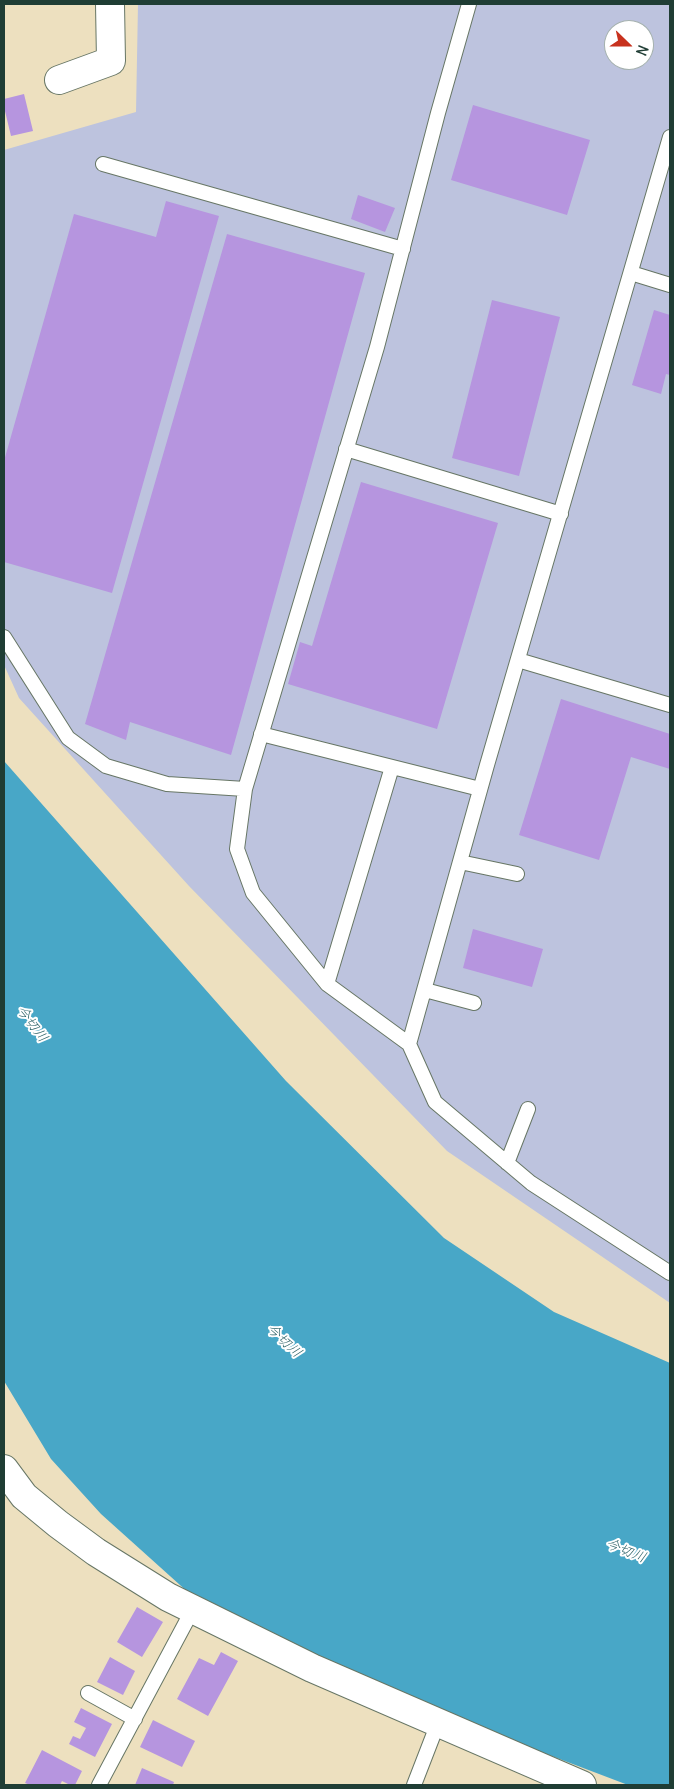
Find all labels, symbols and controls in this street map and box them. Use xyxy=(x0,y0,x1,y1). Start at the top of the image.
north arrow xyxy=(604,20,654,70)
text: N xyxy=(632,42,652,58)
water label: 今切川 xyxy=(13,1002,51,1046)
water label: 今切川 xyxy=(263,1321,305,1361)
water label: 今切川 xyxy=(603,1535,649,1567)

